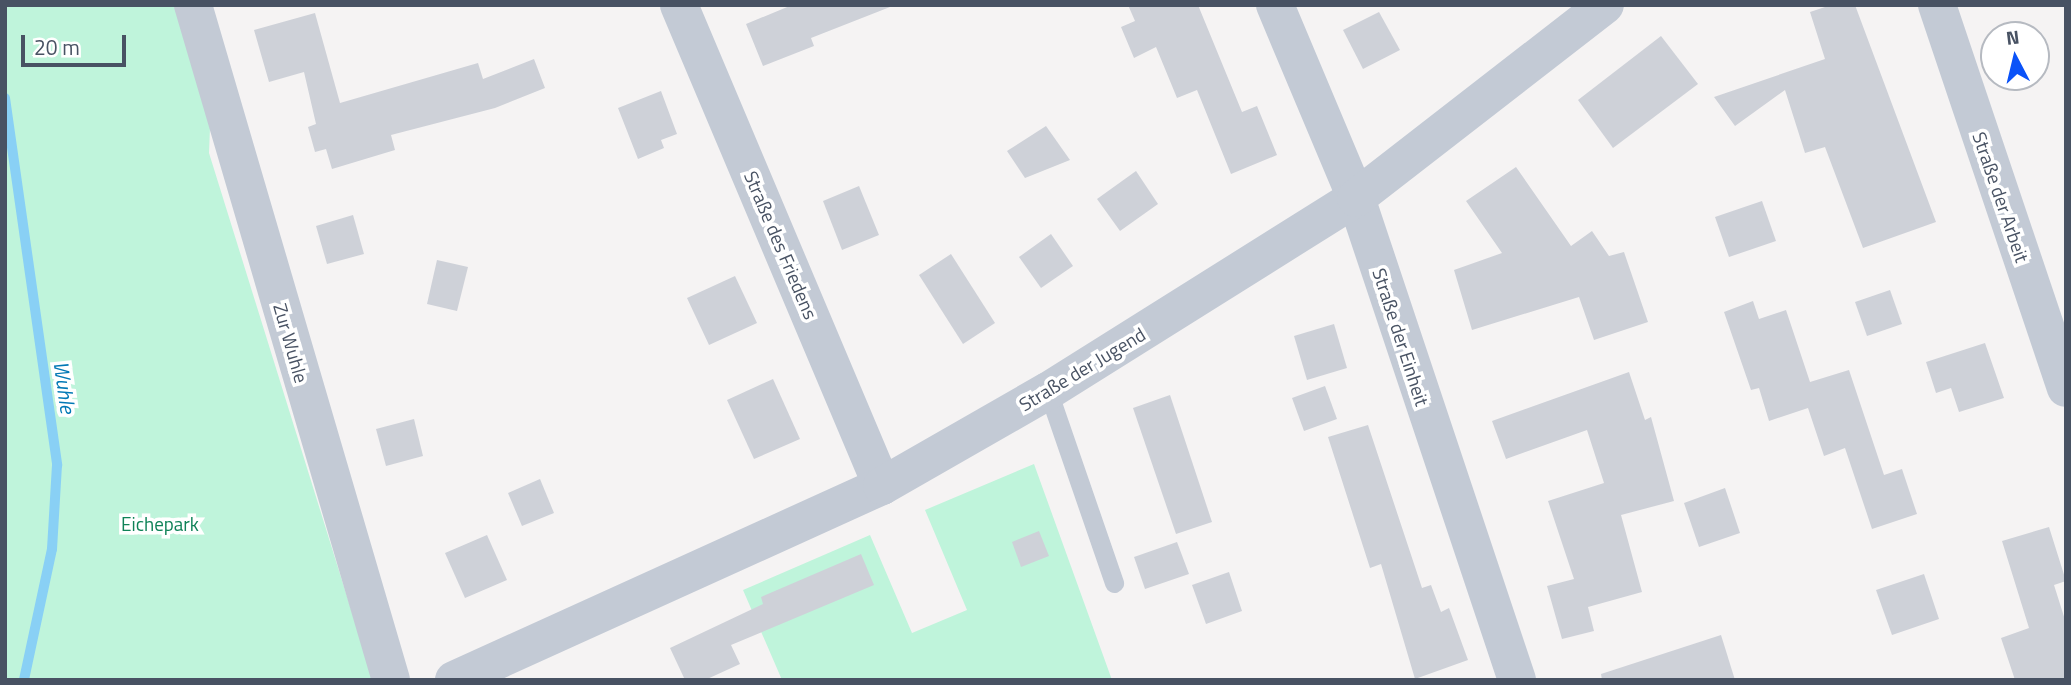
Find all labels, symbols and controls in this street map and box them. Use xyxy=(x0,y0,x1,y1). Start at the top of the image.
scale bar xyxy=(24,21,130,65)
north arrow xyxy=(1980,21,2050,91)
text: N xyxy=(2004,21,2021,52)
text: 20 m xyxy=(34,31,80,63)
street label: Straße der Arbeit xyxy=(1968,129,2034,265)
street label: Straße des Friedens xyxy=(739,167,823,323)
street label: Straße der Einheit xyxy=(1368,265,1434,409)
street label: Zur Wuhle xyxy=(269,301,313,385)
street label: Straße der Jugend xyxy=(1015,322,1149,416)
water label: Wuhle xyxy=(49,359,81,415)
park label: Eichepark xyxy=(121,513,199,535)

